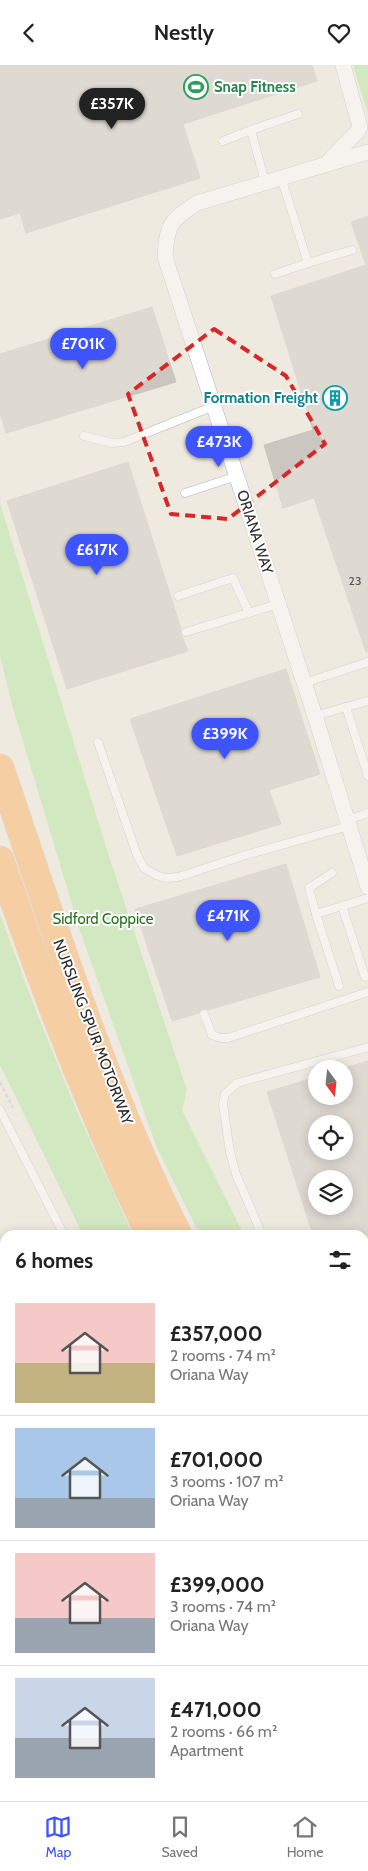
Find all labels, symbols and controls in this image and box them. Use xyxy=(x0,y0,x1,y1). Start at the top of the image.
icon: back xyxy=(15,19,43,47)
text: Nestly xyxy=(154,19,214,46)
icon: heart xyxy=(325,19,353,47)
sports icon: Snap Fitness xyxy=(183,74,209,100)
place label: Snap Fitness xyxy=(214,78,296,96)
pin: £357K xyxy=(77,87,147,130)
text: £357K xyxy=(90,94,134,113)
pin: £701K xyxy=(48,327,118,370)
text: £701K xyxy=(61,334,105,353)
building icon: Formation Freight xyxy=(322,385,348,411)
place label: Formation Freight xyxy=(203,389,318,407)
pin: £473K xyxy=(184,425,254,468)
text: £473K xyxy=(196,432,242,451)
street label: ORIANA WAY xyxy=(233,488,277,577)
pin: £617K xyxy=(62,533,132,576)
text: £617K xyxy=(76,540,118,559)
house number: 23 xyxy=(349,573,361,588)
pin: £399K xyxy=(190,717,260,760)
text: £399K xyxy=(203,724,247,743)
pin: £471K xyxy=(193,899,263,942)
text: £471K xyxy=(207,906,249,925)
park label: Sidford Coppice xyxy=(52,910,154,928)
street label: NURSLING SPUR MOTORWAY xyxy=(49,937,137,1128)
north arrow xyxy=(308,1060,352,1105)
map controls xyxy=(308,1060,353,1215)
button: locate xyxy=(308,1115,353,1160)
button: layers xyxy=(308,1170,353,1215)
icon: filters xyxy=(326,1246,354,1274)
text: 6 homes xyxy=(15,1248,93,1273)
text: £357,000 xyxy=(170,1321,263,1346)
icon: home xyxy=(55,1323,115,1383)
text: 2 rooms · 74 m² xyxy=(170,1346,276,1365)
text: Oriana Way xyxy=(170,1365,249,1384)
text: £701,000 xyxy=(170,1447,263,1472)
icon: home xyxy=(55,1448,115,1508)
text: 3 rooms · 107 m² xyxy=(170,1472,284,1491)
text: Oriana Way xyxy=(170,1491,249,1510)
text: £399,000 xyxy=(170,1572,265,1597)
icon: home xyxy=(55,1573,115,1633)
text: 3 rooms · 74 m² xyxy=(170,1597,276,1616)
text: Oriana Way xyxy=(170,1616,249,1635)
text: £471,000 xyxy=(170,1697,262,1722)
icon: home xyxy=(55,1698,115,1758)
text: 2 rooms · 66 m² xyxy=(170,1722,277,1741)
text: Apartment xyxy=(170,1741,243,1760)
tab: Map xyxy=(44,1813,72,1861)
tab: Saved xyxy=(161,1813,198,1861)
tab: Home xyxy=(287,1813,324,1861)

